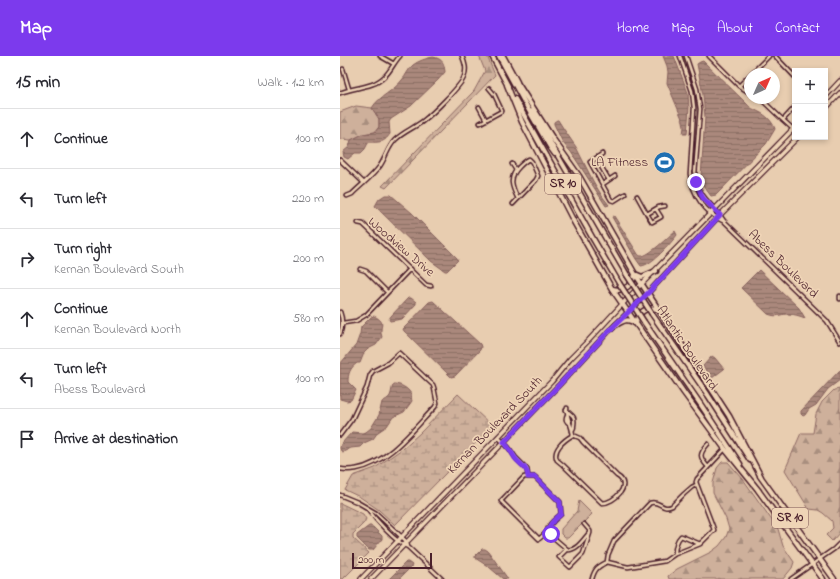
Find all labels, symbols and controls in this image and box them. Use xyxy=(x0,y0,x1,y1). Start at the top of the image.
text: Map xyxy=(20,15,52,42)
text: Home xyxy=(617,18,649,39)
text: Map xyxy=(671,18,695,39)
text: About xyxy=(717,18,753,39)
text: Contact xyxy=(775,18,820,39)
north arrow xyxy=(744,68,780,104)
map controls xyxy=(792,68,828,140)
button: + xyxy=(792,68,828,104)
text: 15 min xyxy=(16,70,60,95)
text: Walk · 1.2 km xyxy=(257,73,324,92)
button: − xyxy=(792,104,828,140)
icon: ahead xyxy=(16,128,38,150)
text: Continue xyxy=(54,128,108,150)
text: 100 m xyxy=(295,129,324,148)
sports icon: LA Fitness xyxy=(651,149,677,175)
place label: LA Fitness xyxy=(591,153,648,172)
route end xyxy=(687,173,705,191)
road number: SR 10 xyxy=(545,174,581,194)
icon: left xyxy=(16,188,38,210)
text: Turn left xyxy=(54,188,107,210)
text: 220 m xyxy=(292,189,324,208)
street label: Woodview Drive xyxy=(363,213,439,282)
street label: Abess Boulevard xyxy=(744,225,823,303)
text: Turn right xyxy=(54,238,112,260)
icon: right xyxy=(16,248,38,270)
text: 200 m xyxy=(293,249,324,268)
text: Kernan Boulevard South xyxy=(54,260,184,279)
text: Continue xyxy=(54,298,108,320)
street label: Atlantic Boulevard xyxy=(652,302,723,395)
icon: ahead xyxy=(16,308,38,330)
text: 580 m xyxy=(293,309,324,328)
text: Kernan Boulevard North xyxy=(54,320,181,339)
text: Turn left xyxy=(54,358,107,380)
icon: left xyxy=(16,368,38,390)
text: 100 m xyxy=(295,369,324,388)
street label: Kernan Boulevard South xyxy=(443,372,547,478)
text: Abess Boulevard xyxy=(54,380,145,399)
icon: arrive xyxy=(16,428,38,450)
text: Arrive at destination xyxy=(54,428,178,450)
road number: SR 10 xyxy=(772,508,808,528)
route start xyxy=(542,525,560,543)
scale bar xyxy=(352,551,432,570)
text: 200 m xyxy=(358,552,384,568)

